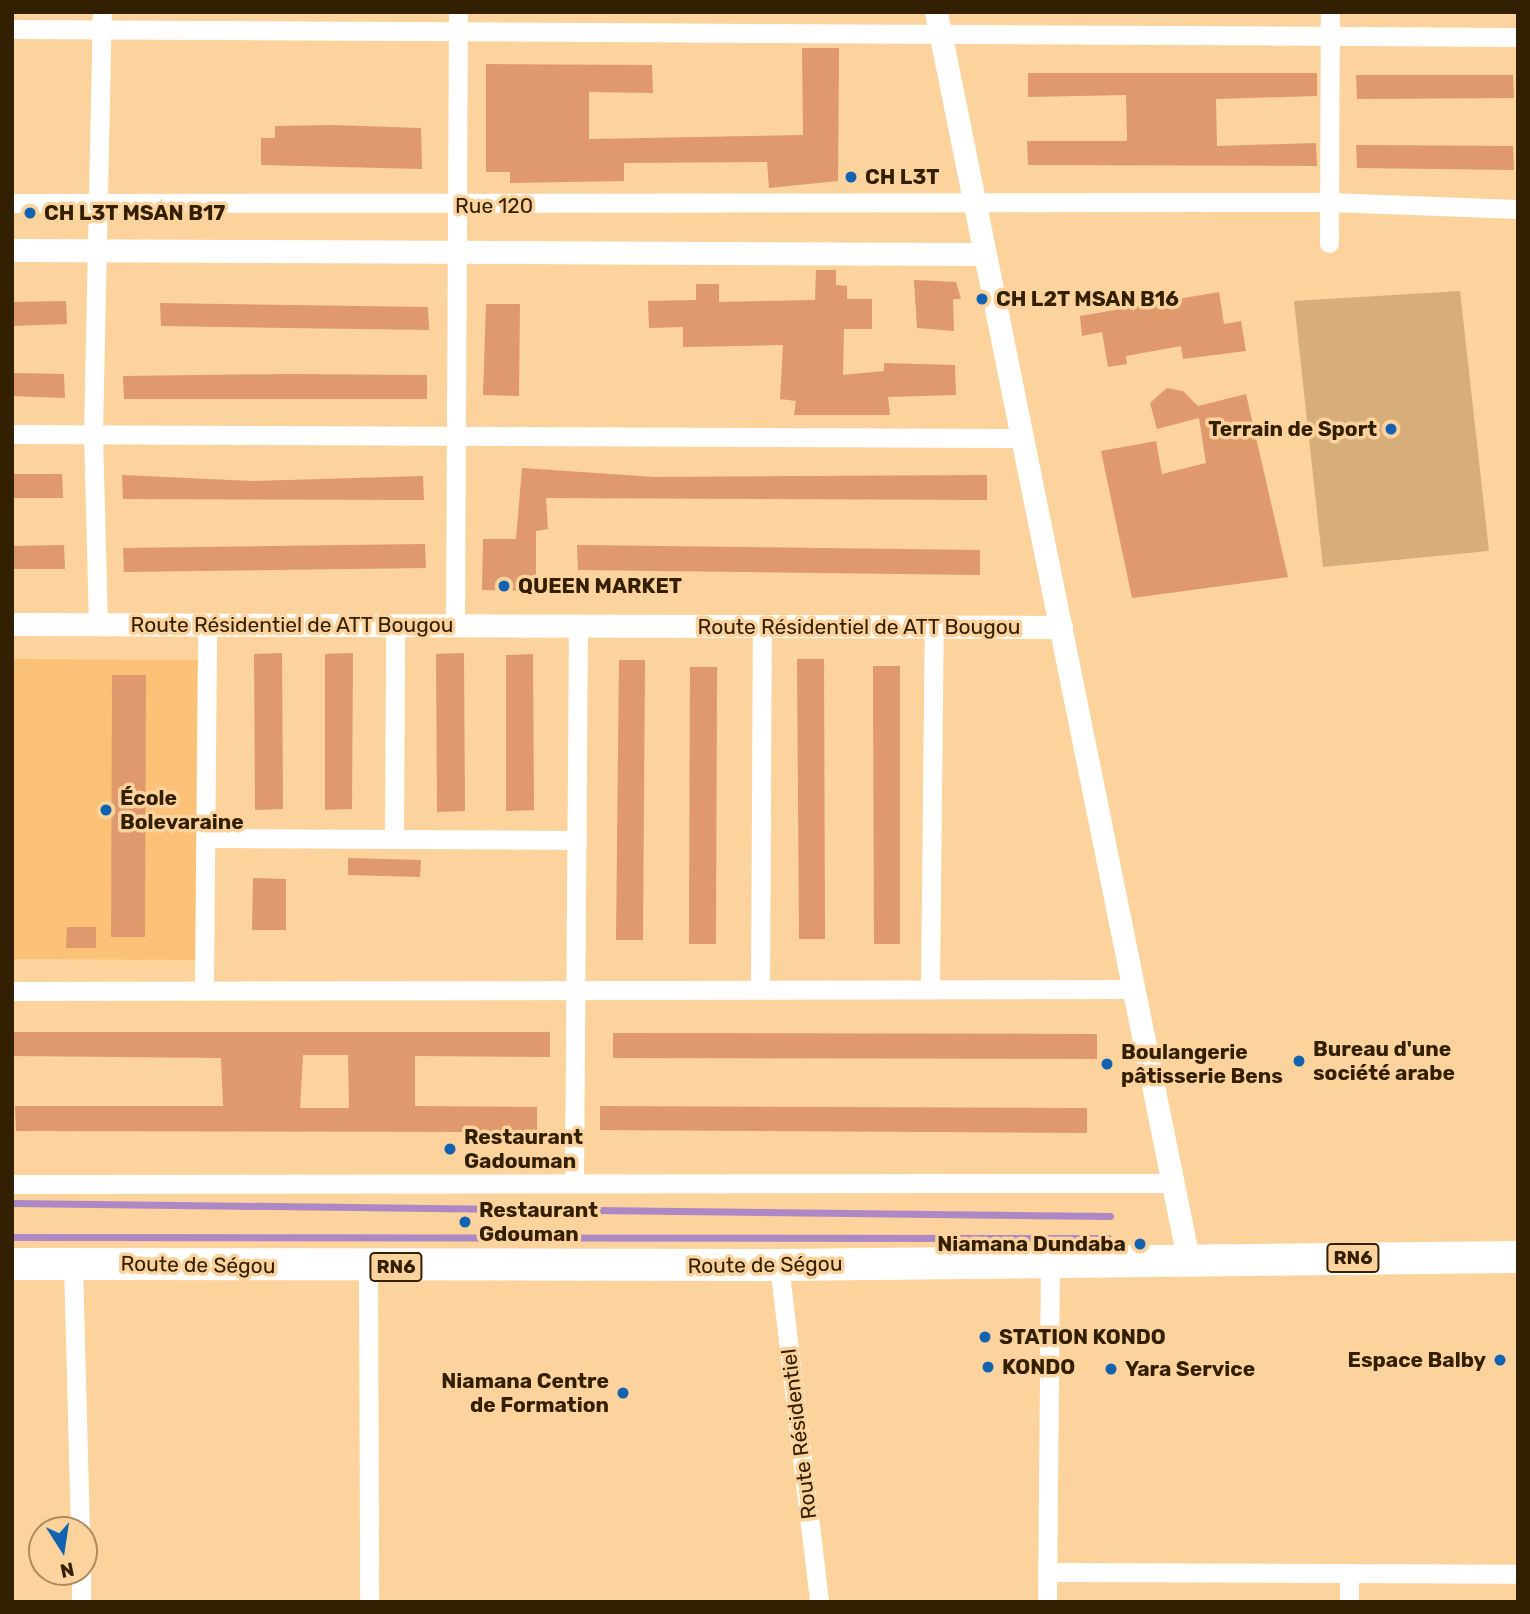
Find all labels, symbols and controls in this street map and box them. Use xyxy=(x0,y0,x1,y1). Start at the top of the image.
place label: CH L3T xyxy=(865,164,939,190)
marker: CH L3T xyxy=(843,169,859,185)
street label: Rue 120 xyxy=(455,193,533,219)
place label: CH L3T MSAN B17 xyxy=(44,200,226,226)
marker: CH L3T MSAN B17 xyxy=(22,205,38,221)
place label: CH L2T MSAN B16 xyxy=(996,286,1179,312)
marker: CH L2T MSAN B16 xyxy=(974,291,990,307)
place label: Terrain de Sport xyxy=(1208,416,1377,442)
marker: Terrain de Sport xyxy=(1383,421,1399,437)
place label: QUEEN MARKET xyxy=(518,573,682,599)
marker: QUEEN MARKET xyxy=(496,578,512,594)
street label: Route Résidentiel de ATT Bougou xyxy=(130,612,454,638)
street label: Route Résidentiel de ATT Bougou xyxy=(697,614,1021,640)
place label: École Bolevaraine xyxy=(120,785,244,835)
marker: École Bolevaraine xyxy=(98,802,114,818)
place label: Bureau d'une société arabe xyxy=(1313,1036,1455,1086)
place label: Boulangerie pâtisserie Bens xyxy=(1121,1039,1283,1089)
marker: Bureau d'une société arabe xyxy=(1291,1053,1307,1069)
marker: Boulangerie pâtisserie Bens xyxy=(1099,1056,1115,1072)
place label: Restaurant Gadouman xyxy=(464,1124,583,1174)
marker: Restaurant Gadouman xyxy=(442,1141,458,1157)
place label: Restaurant Gdouman xyxy=(479,1197,598,1247)
marker: Restaurant Gdouman xyxy=(457,1214,473,1230)
place label: Niamana Dundaba xyxy=(937,1231,1126,1257)
marker: Niamana Dundaba xyxy=(1132,1236,1148,1252)
road number: RN6 xyxy=(1325,1242,1381,1274)
street label: Route de Ségou xyxy=(120,1251,276,1279)
street label: Route de Ségou xyxy=(687,1251,843,1279)
road number: RN6 xyxy=(368,1252,424,1282)
place label: STATION KONDO xyxy=(999,1324,1166,1350)
marker: STATION KONDO xyxy=(977,1329,993,1345)
street label: Route Résidentiel xyxy=(776,1347,822,1521)
place label: Espace Balby xyxy=(1347,1347,1486,1373)
marker: Espace Balby xyxy=(1492,1352,1508,1368)
place label: KONDO xyxy=(1002,1354,1075,1380)
place label: Yara Service xyxy=(1125,1356,1255,1382)
marker: KONDO xyxy=(980,1359,996,1375)
marker: Yara Service xyxy=(1103,1361,1119,1377)
place label: Niamana Centre de Formation xyxy=(441,1368,609,1418)
marker: Niamana Centre de Formation xyxy=(615,1385,631,1401)
north arrow xyxy=(28,1516,98,1586)
text: N xyxy=(58,1557,76,1583)

